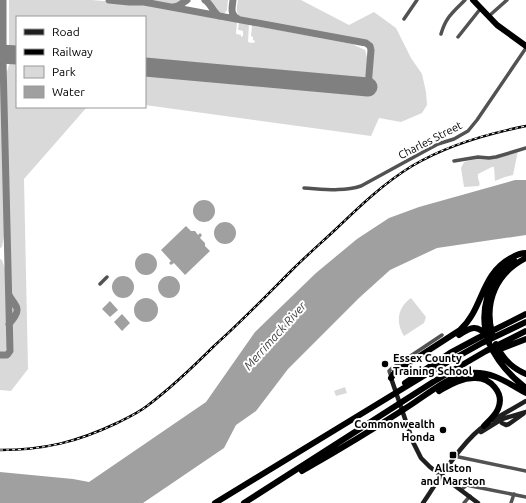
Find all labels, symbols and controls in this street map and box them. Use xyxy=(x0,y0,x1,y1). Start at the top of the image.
legend xyxy=(16,16,146,108)
text: Road xyxy=(52,25,80,38)
text: Railway xyxy=(52,45,93,58)
text: Park xyxy=(52,65,76,78)
text: Water xyxy=(52,85,85,98)
street label: Charles Street xyxy=(396,119,464,161)
water label: Merrimack River xyxy=(241,299,309,372)
place label: Essex County Training School xyxy=(393,352,473,377)
marker: Essex County Training School xyxy=(380,359,390,369)
place label: Commonwealth Honda xyxy=(354,418,435,443)
marker: Commonwealth Honda xyxy=(438,425,448,435)
marker: Allston and Marston xyxy=(448,450,458,460)
place label: Allston and Marston xyxy=(421,462,485,487)

